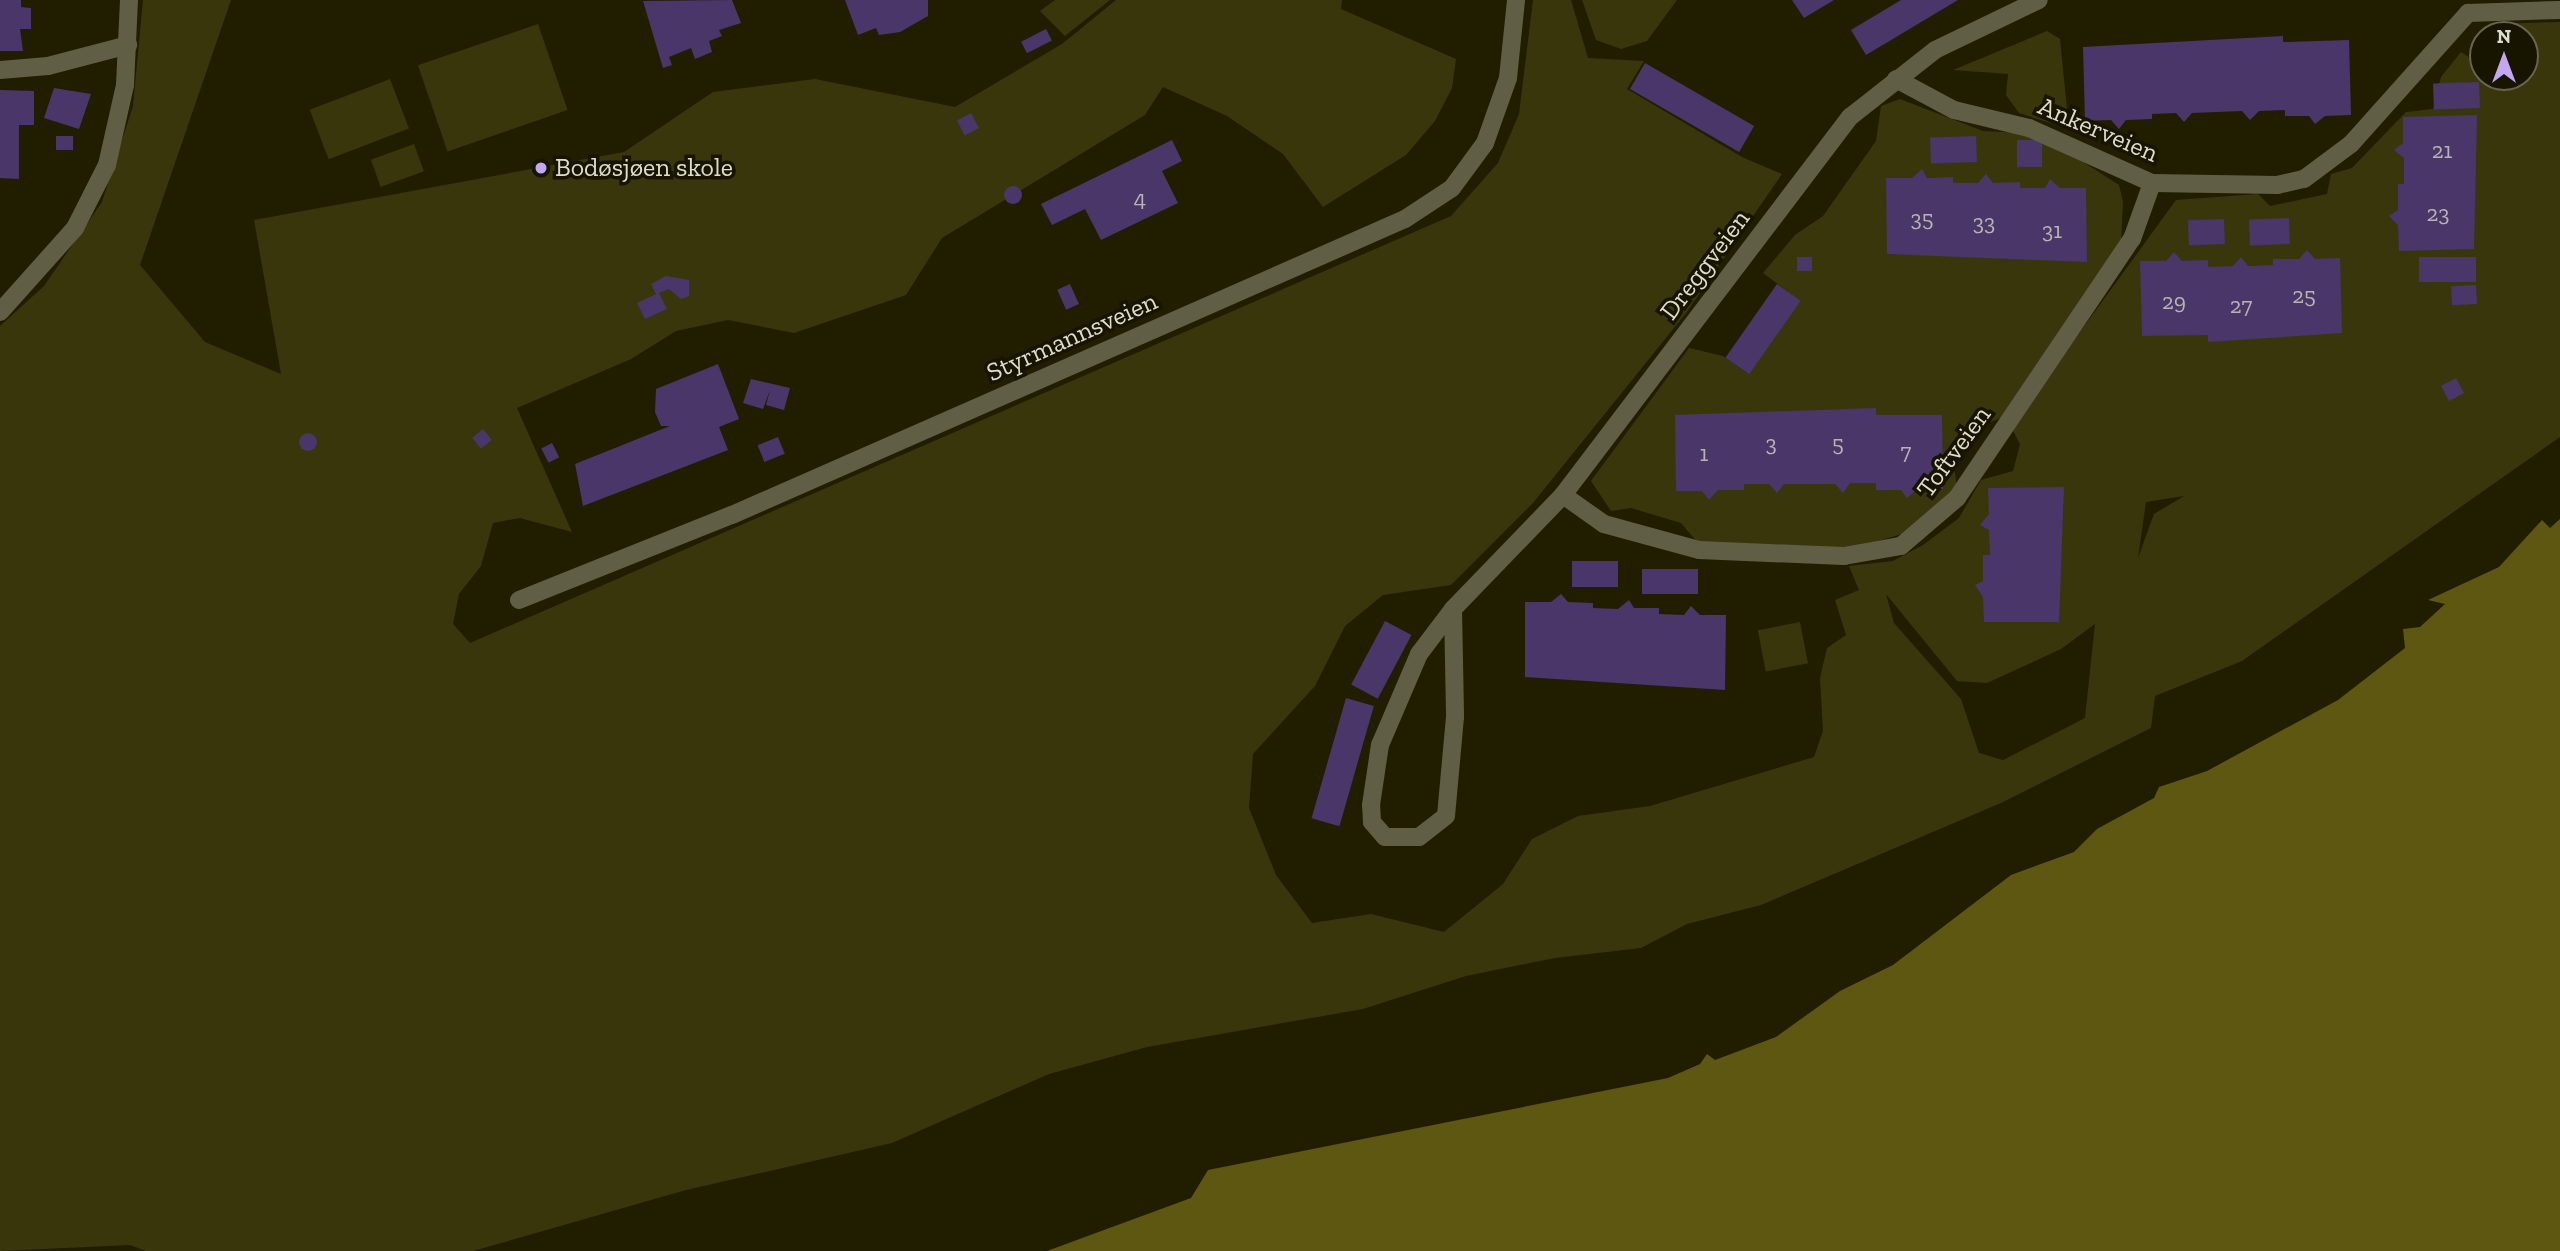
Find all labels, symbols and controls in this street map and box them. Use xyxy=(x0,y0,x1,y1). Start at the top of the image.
north arrow xyxy=(2469,21,2539,91)
text: N xyxy=(2497,25,2511,48)
street label: Ankerveien xyxy=(2033,91,2163,169)
house number: 21 xyxy=(2432,136,2452,164)
place label: Bodøsjøen skole xyxy=(555,152,733,184)
marker: Bodøsjøen skole xyxy=(533,160,549,176)
house number: 4 xyxy=(1134,184,1146,212)
house number: 23 xyxy=(2426,199,2450,227)
street label: Dreggveien xyxy=(1654,204,1756,326)
house number: 35 xyxy=(1910,204,1934,232)
house number: 33 xyxy=(1973,208,1995,236)
house number: 31 xyxy=(2042,216,2062,244)
house number: 25 xyxy=(2292,281,2316,309)
street label: Styrmannsveien xyxy=(982,285,1162,389)
house number: 29 xyxy=(2162,287,2186,315)
house number: 27 xyxy=(2230,291,2252,319)
street label: Toftveien xyxy=(1910,400,1998,504)
house number: 3 xyxy=(1765,429,1777,457)
house number: 5 xyxy=(1832,429,1844,457)
house number: 7 xyxy=(1901,437,1911,465)
house number: 1 xyxy=(1700,439,1708,467)

